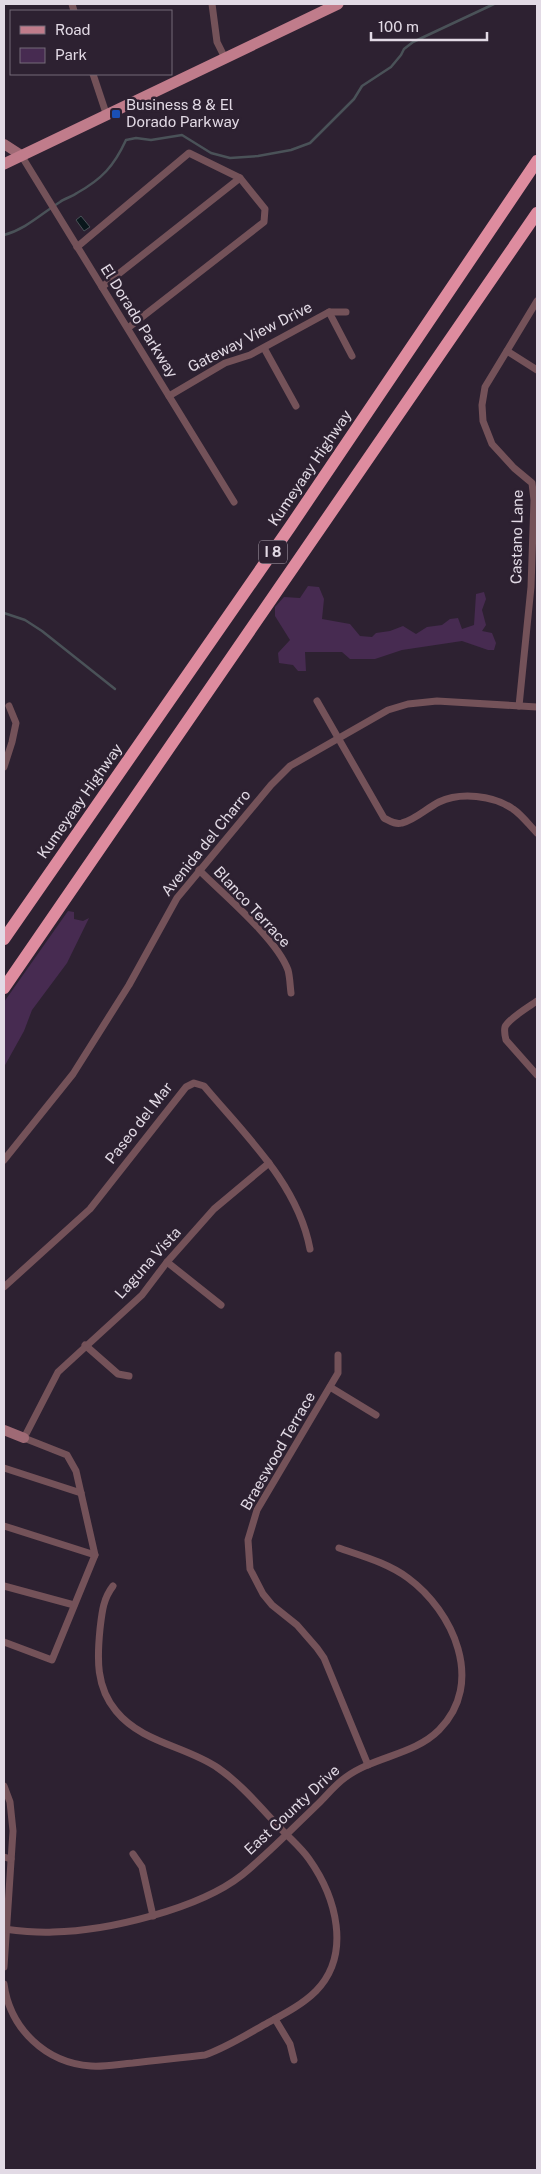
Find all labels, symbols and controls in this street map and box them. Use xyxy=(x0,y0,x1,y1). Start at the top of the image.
legend xyxy=(10,10,172,75)
scale bar xyxy=(371,10,487,42)
text: 100 m xyxy=(378,18,419,35)
text: Road xyxy=(55,21,91,38)
text: Park xyxy=(55,46,87,63)
place label: Business 8 & El Dorado Parkway xyxy=(126,96,240,130)
marker: Business 8 & El Dorado Parkway xyxy=(110,108,122,120)
street label: El Dorado Parkway xyxy=(98,261,181,381)
street label: Gateway View Drive xyxy=(185,298,315,375)
street label: Kumeyaay Highway xyxy=(264,406,355,529)
street label: Castano Lane xyxy=(507,490,526,584)
road number: I 8 xyxy=(259,540,287,564)
street label: Kumeyaay Highway xyxy=(34,740,126,861)
street label: Avenida del Charro xyxy=(158,786,254,899)
street label: Blanco Terrace xyxy=(211,863,294,951)
street label: Paseo del Mar xyxy=(102,1079,176,1167)
street label: Laguna Vista xyxy=(111,1223,184,1302)
street label: Braeswood Terrace xyxy=(237,1389,318,1513)
street label: East County Drive xyxy=(241,1761,343,1858)

